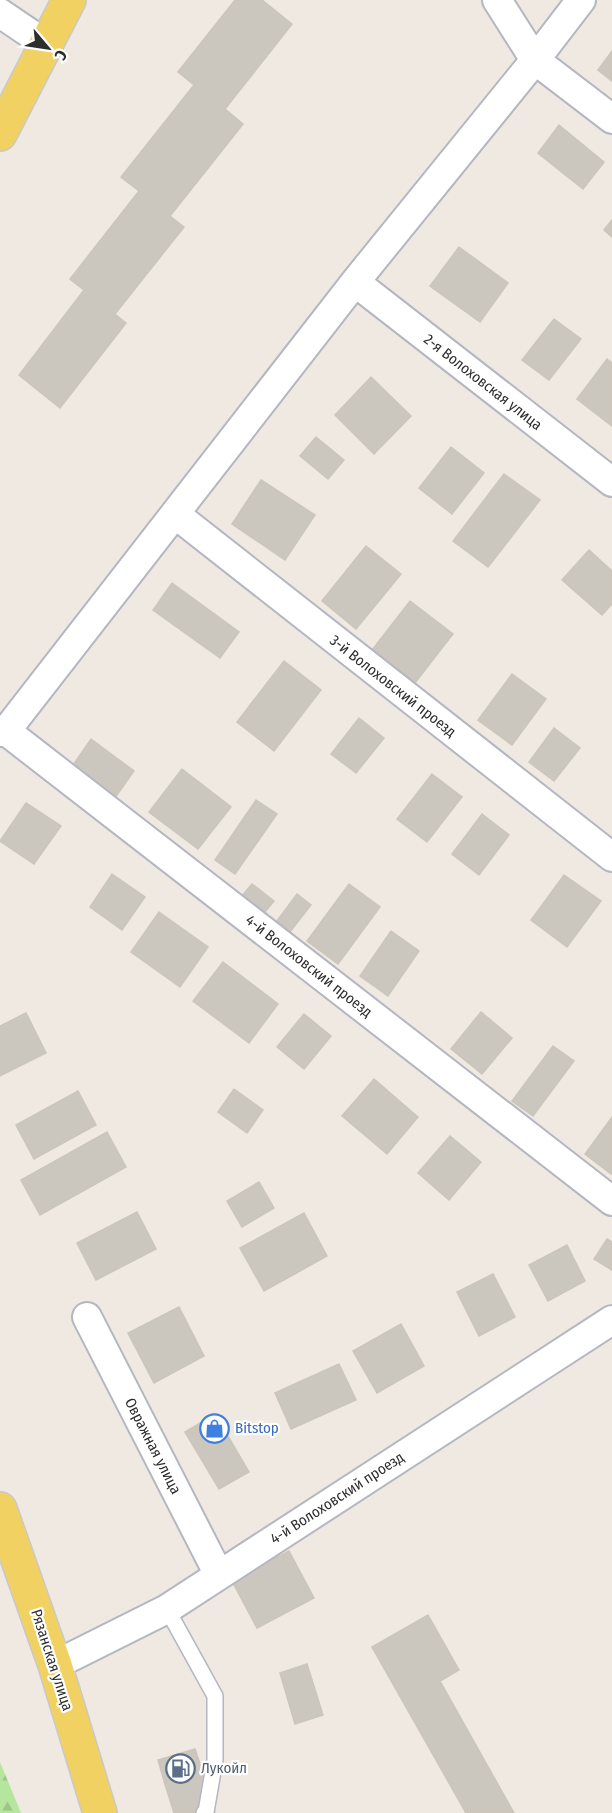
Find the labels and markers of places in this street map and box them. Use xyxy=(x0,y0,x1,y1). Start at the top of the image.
shop icon: Bitstop xyxy=(198,1412,230,1444)
place label: Bitstop xyxy=(235,1419,279,1437)
fuel station icon: Лукойл xyxy=(164,1752,196,1784)
place label: Лукойл xyxy=(201,1759,247,1777)

